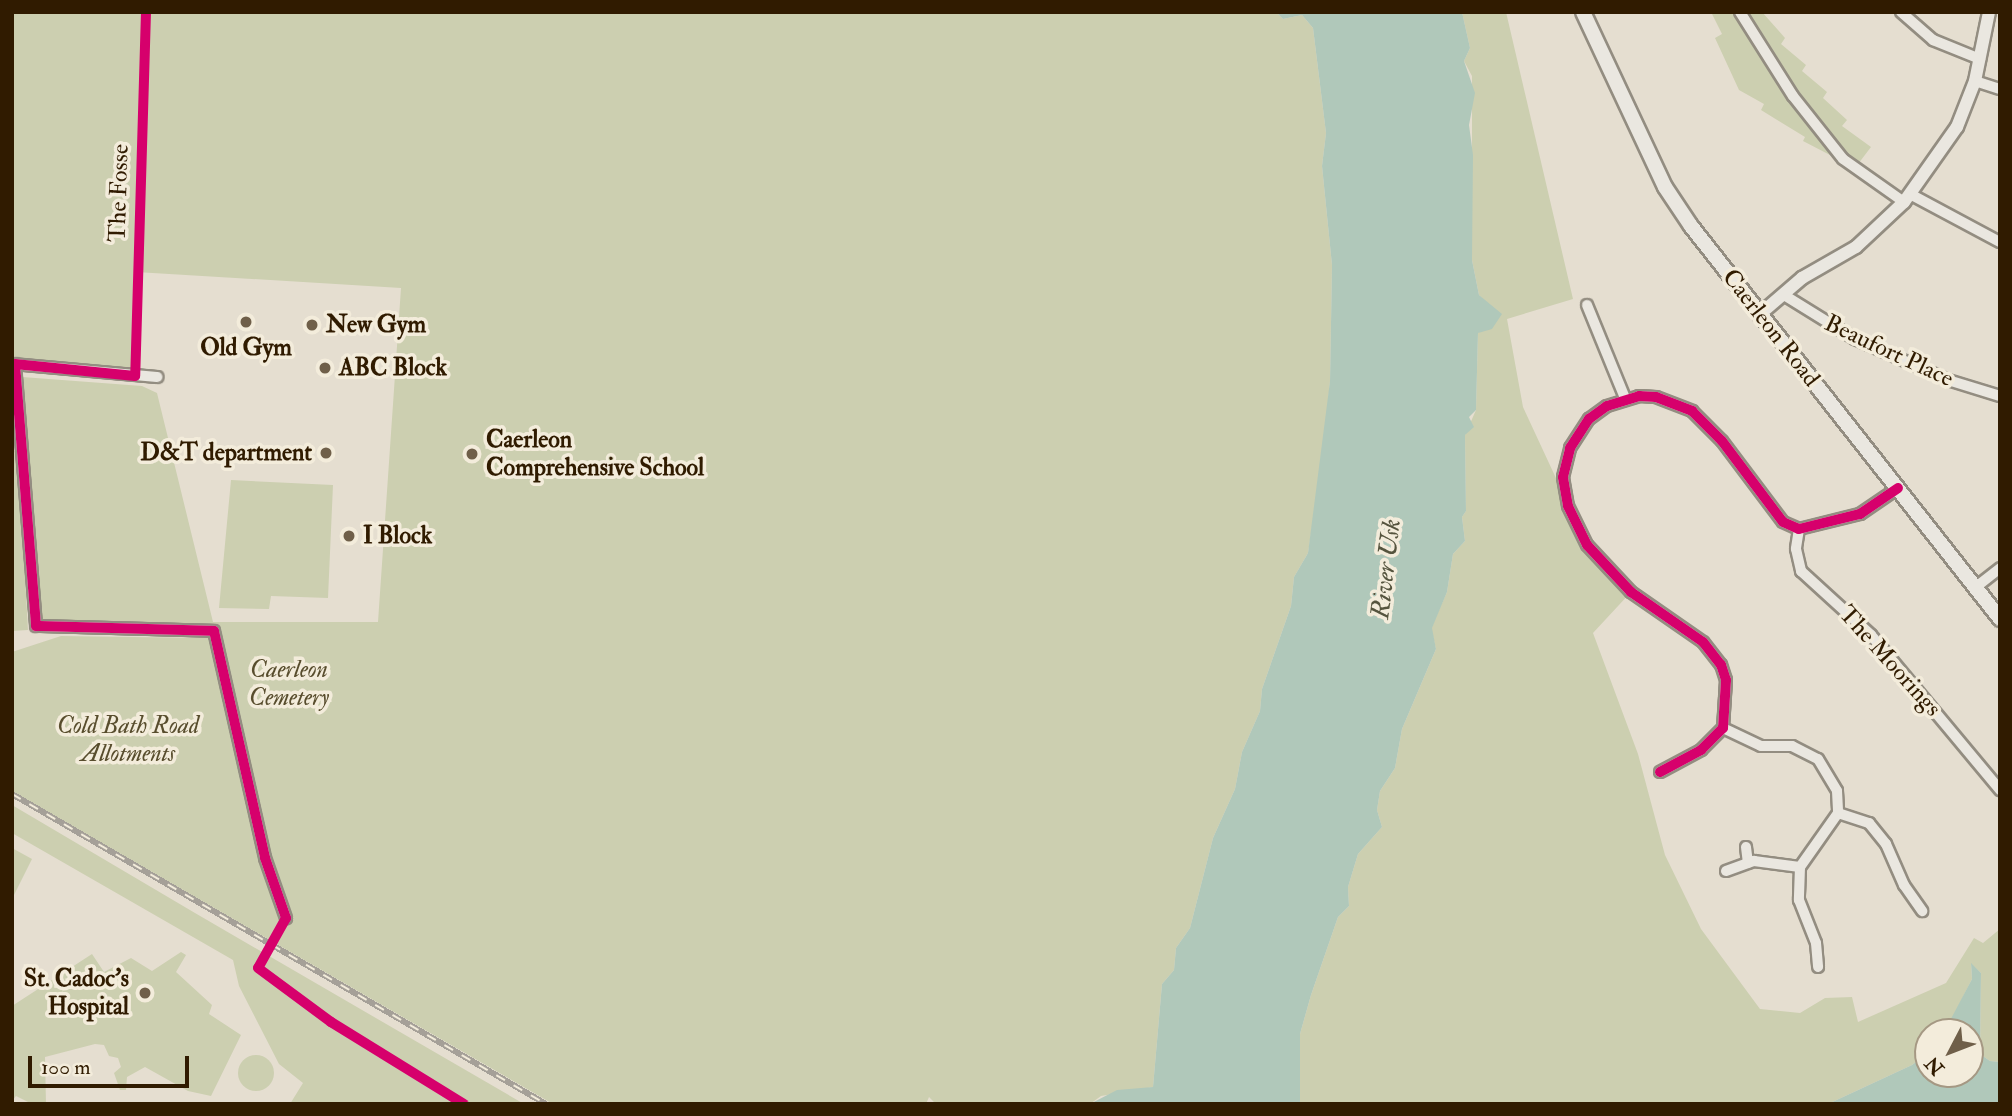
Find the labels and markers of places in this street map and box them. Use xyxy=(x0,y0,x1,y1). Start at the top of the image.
place label: New Gym xyxy=(326,311,426,339)
marker: Old Gym xyxy=(238,314,254,330)
marker: New Gym xyxy=(304,317,320,333)
place label: Old Gym xyxy=(200,334,292,362)
place label: ABC Block xyxy=(339,354,447,382)
marker: ABC Block xyxy=(317,360,333,376)
place label: Caerleon Comprehensive School xyxy=(486,426,704,482)
place label: D&T department xyxy=(140,439,312,467)
marker: D&T department xyxy=(318,445,334,461)
marker: Caerleon Comprehensive School xyxy=(464,446,480,462)
place label: I Block xyxy=(363,522,432,550)
marker: I Block xyxy=(341,528,357,544)
place label: St. Cadoc's Hospital xyxy=(24,965,129,1021)
marker: St. Cadoc's Hospital xyxy=(135,983,155,1003)

